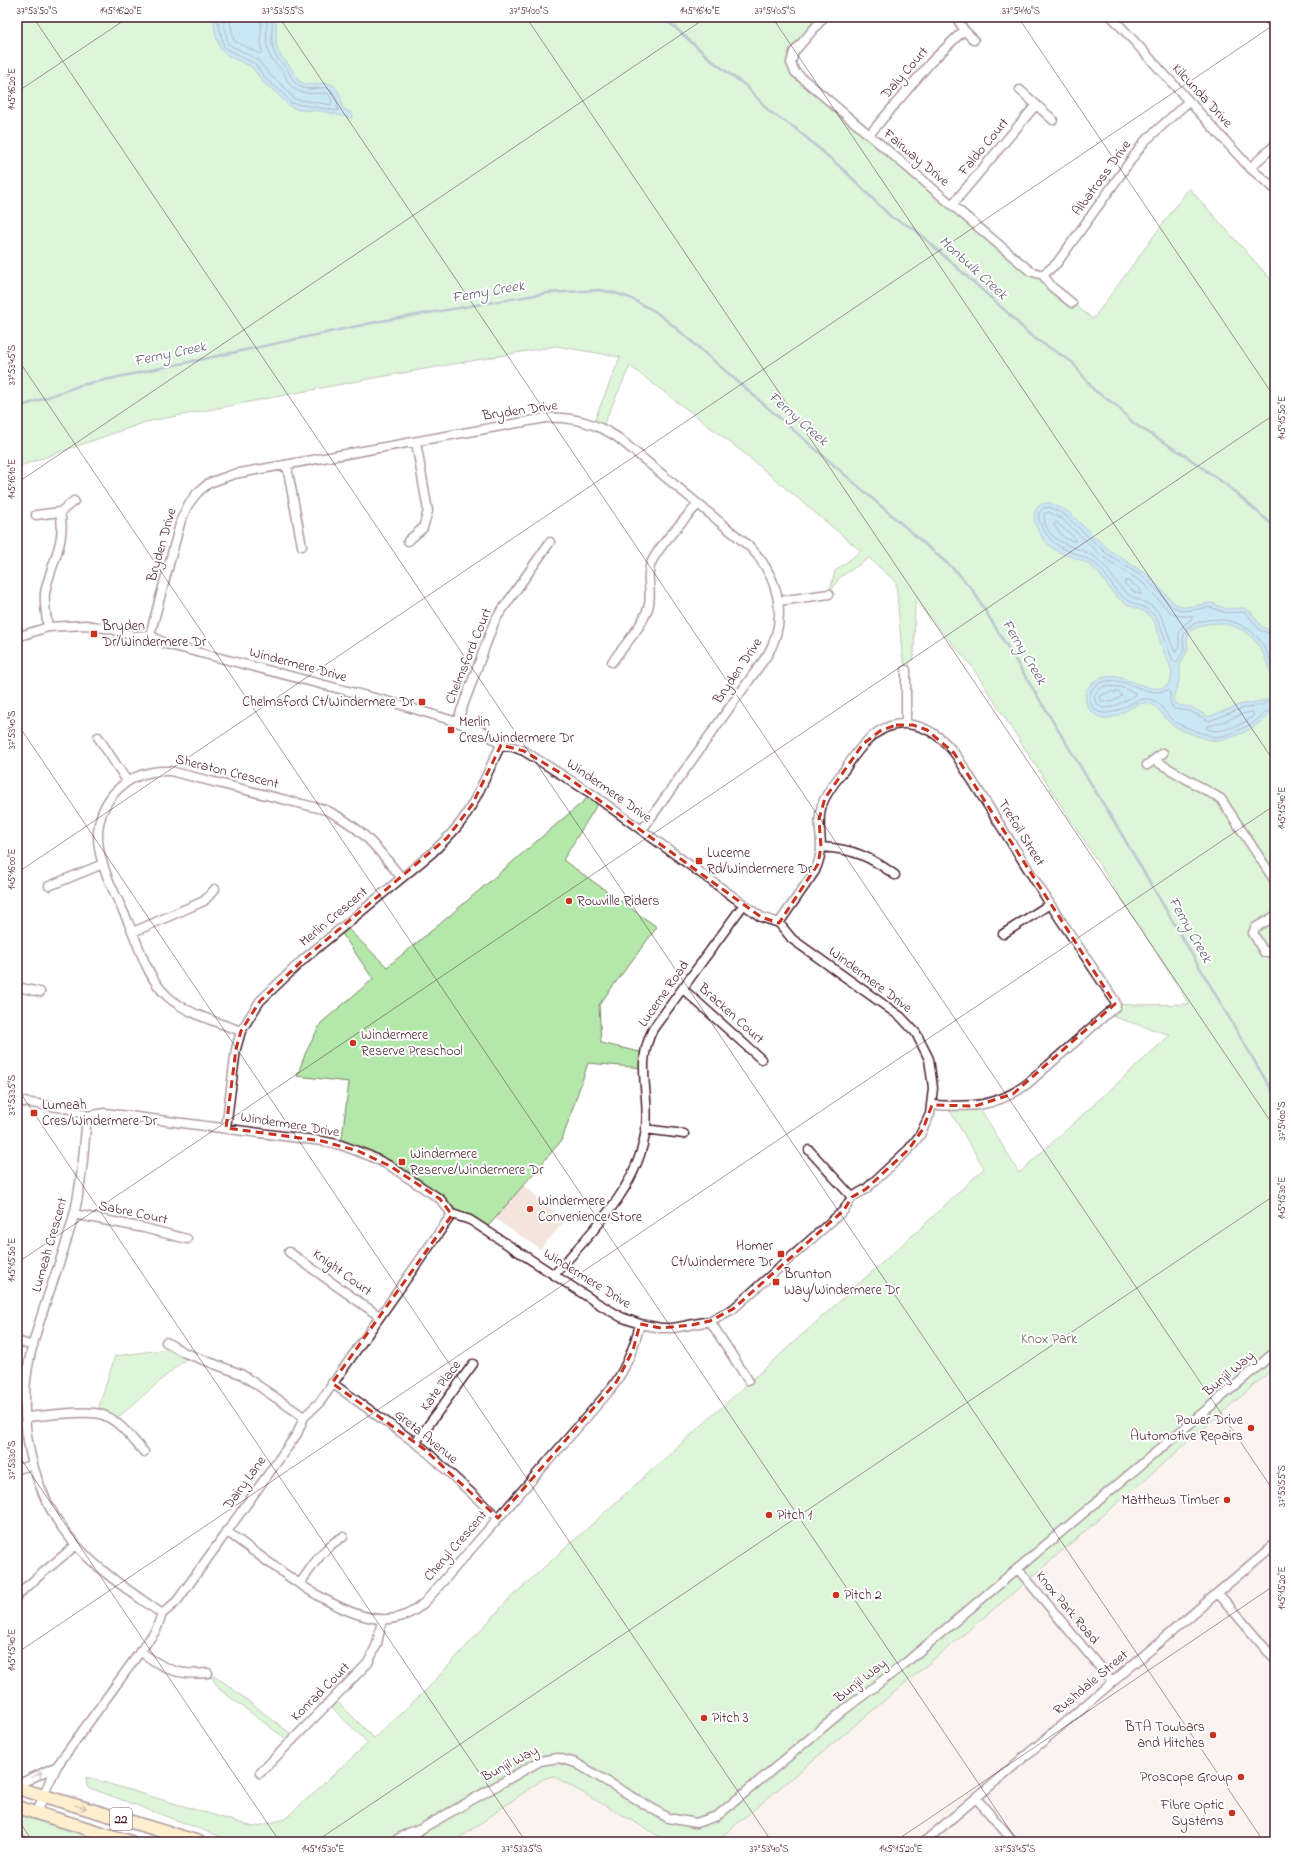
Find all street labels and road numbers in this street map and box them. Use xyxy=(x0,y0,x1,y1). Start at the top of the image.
street label: Daly Court xyxy=(876,42,935,105)
street label: Kilcunda Drive xyxy=(1167,59,1238,133)
street label: Faldo Court xyxy=(953,113,1015,181)
street label: Fairway Drive xyxy=(877,123,954,193)
street label: Albatross Drive xyxy=(1067,135,1137,220)
street label: Bryden Drive xyxy=(480,395,560,428)
street label: Bryden Drive xyxy=(141,505,184,586)
street label: Chelmsford Court xyxy=(440,605,498,707)
street label: Bryden Drive xyxy=(708,633,769,710)
street label: Windermere Drive xyxy=(247,642,350,688)
street label: Sheraton Crescent xyxy=(173,749,281,795)
street label: Windermere Drive xyxy=(562,754,657,829)
street label: Trefoil Street xyxy=(992,796,1050,871)
street label: Merlin Crescent xyxy=(295,882,373,952)
street label: Windermere Drive xyxy=(824,942,917,1019)
street label: Lucerne Road xyxy=(633,956,695,1032)
street label: Bracken Court xyxy=(693,978,769,1050)
street label: Windermere Drive xyxy=(239,1107,342,1143)
street label: Lumeah Crescent xyxy=(26,1195,74,1295)
street label: Sabre Court xyxy=(97,1195,170,1231)
street label: Knight Court xyxy=(307,1244,376,1303)
street label: Windermere Drive xyxy=(539,1244,636,1315)
street label: Bunjil Way xyxy=(1198,1346,1260,1403)
street label: Kate Place xyxy=(415,1356,467,1416)
street label: Greta Avenue xyxy=(389,1405,463,1470)
street label: Dairy Lane xyxy=(218,1451,273,1516)
street label: Cheryl Crescent xyxy=(419,1506,494,1587)
street label: Knox Park Road xyxy=(1030,1567,1104,1649)
street label: Rushdale Street xyxy=(1049,1645,1133,1721)
street label: Bunjil Way xyxy=(829,1654,893,1710)
street label: Konrad Court xyxy=(287,1657,356,1726)
street label: Bunjil Way xyxy=(477,1740,543,1789)
road number: 22 xyxy=(110,1808,132,1830)

